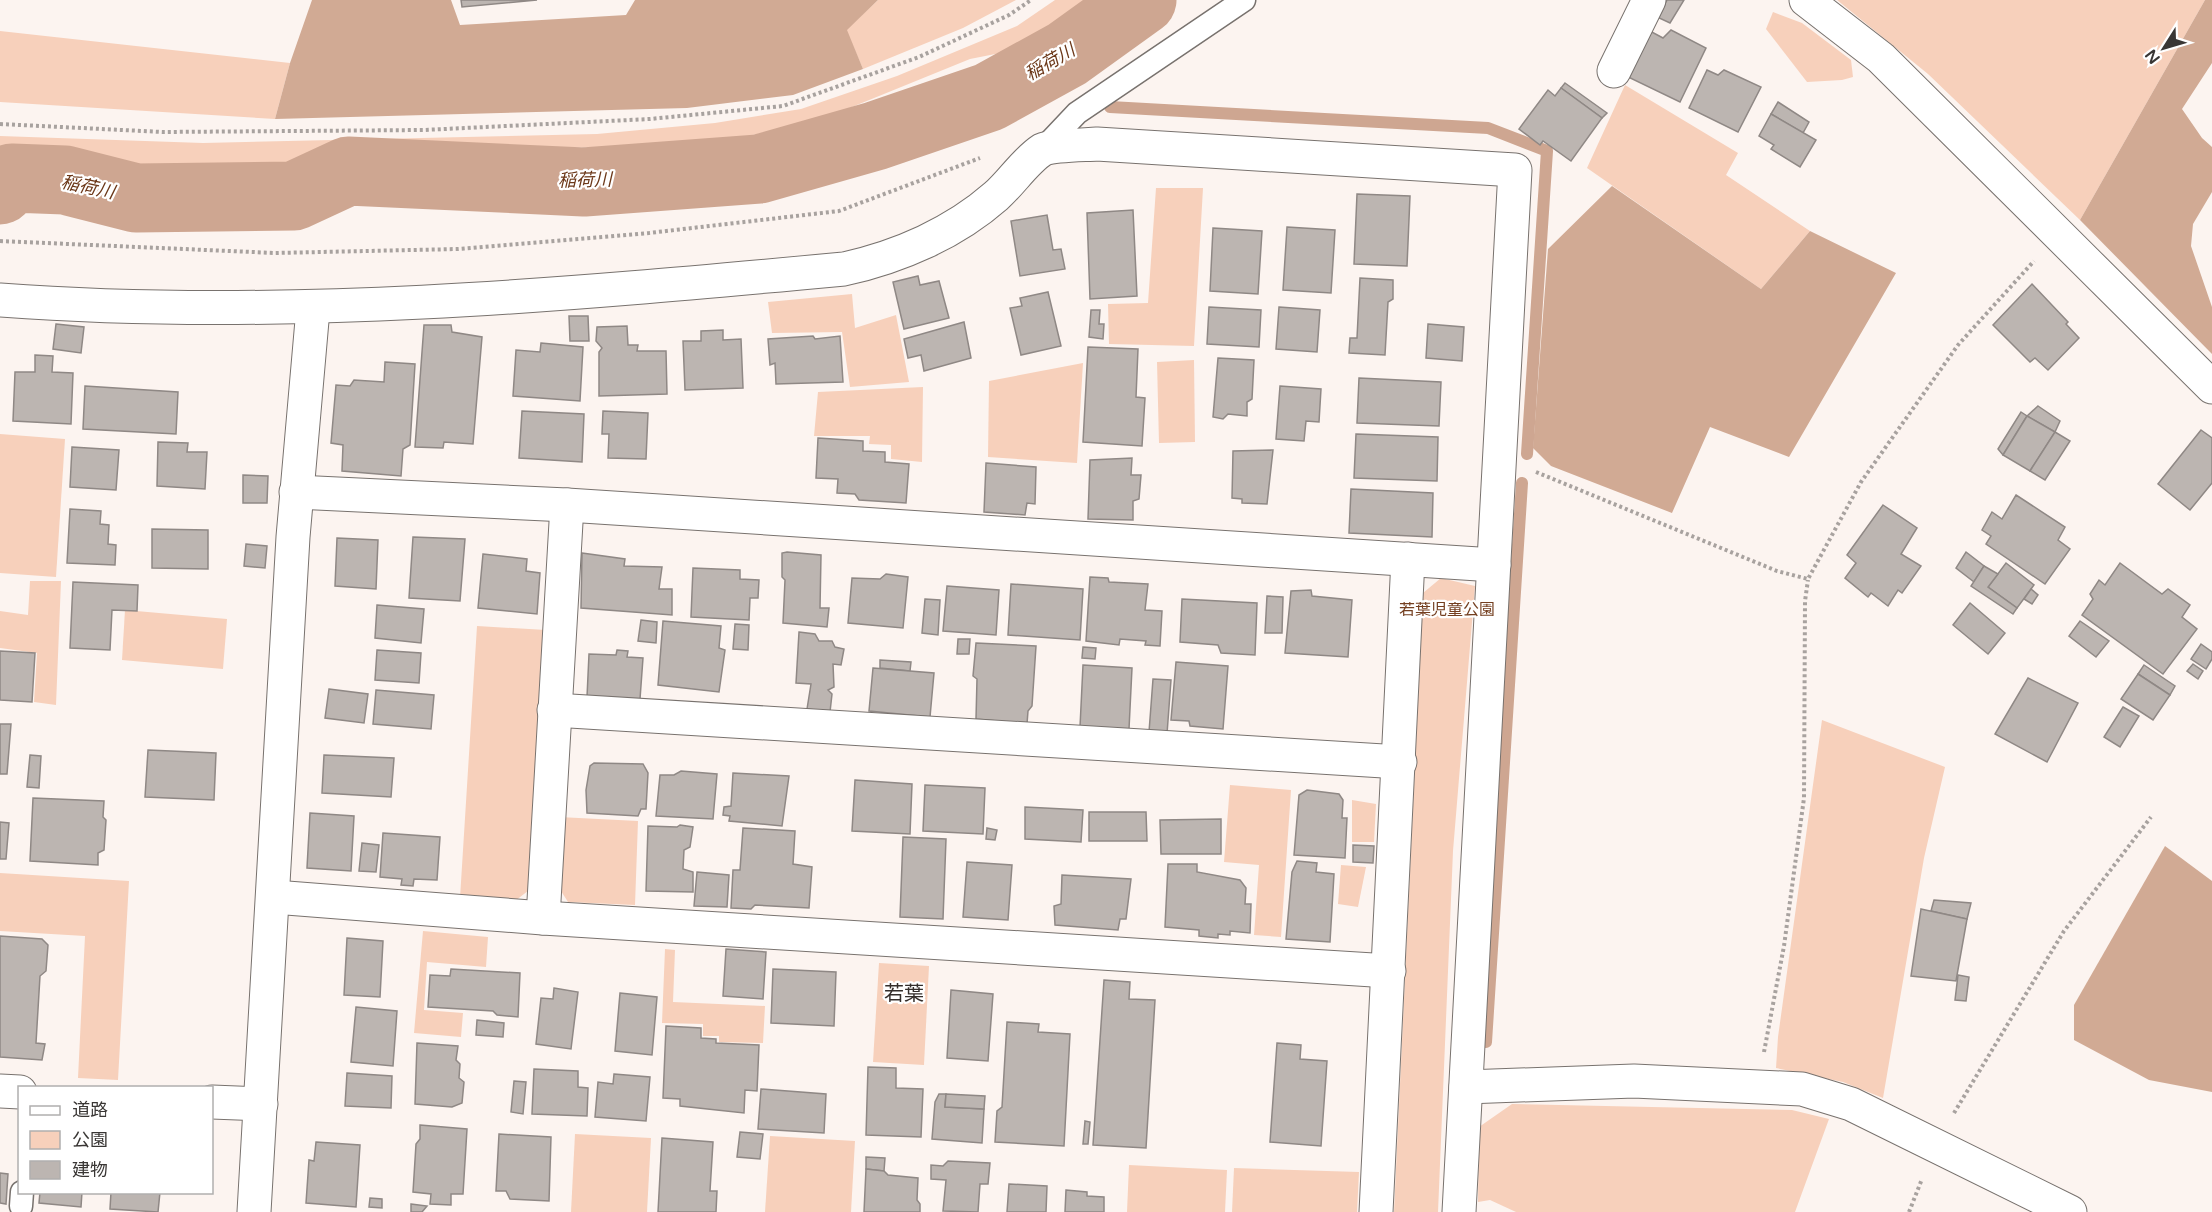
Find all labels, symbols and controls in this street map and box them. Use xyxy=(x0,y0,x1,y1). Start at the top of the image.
north arrow xyxy=(2134,18,2194,78)
water label: 稲荷川 xyxy=(1021,38,1081,85)
text: N xyxy=(2141,45,2165,68)
water label: 稲荷川 xyxy=(558,168,614,191)
water label: 稲荷川 xyxy=(59,171,119,204)
park label: 若葉児童公園 xyxy=(1399,600,1495,620)
district label: 若葉 xyxy=(884,982,924,1006)
legend xyxy=(18,1086,213,1194)
text: 道路 xyxy=(72,1099,108,1121)
text: 公園 xyxy=(72,1129,108,1151)
text: 建物 xyxy=(72,1159,108,1181)

